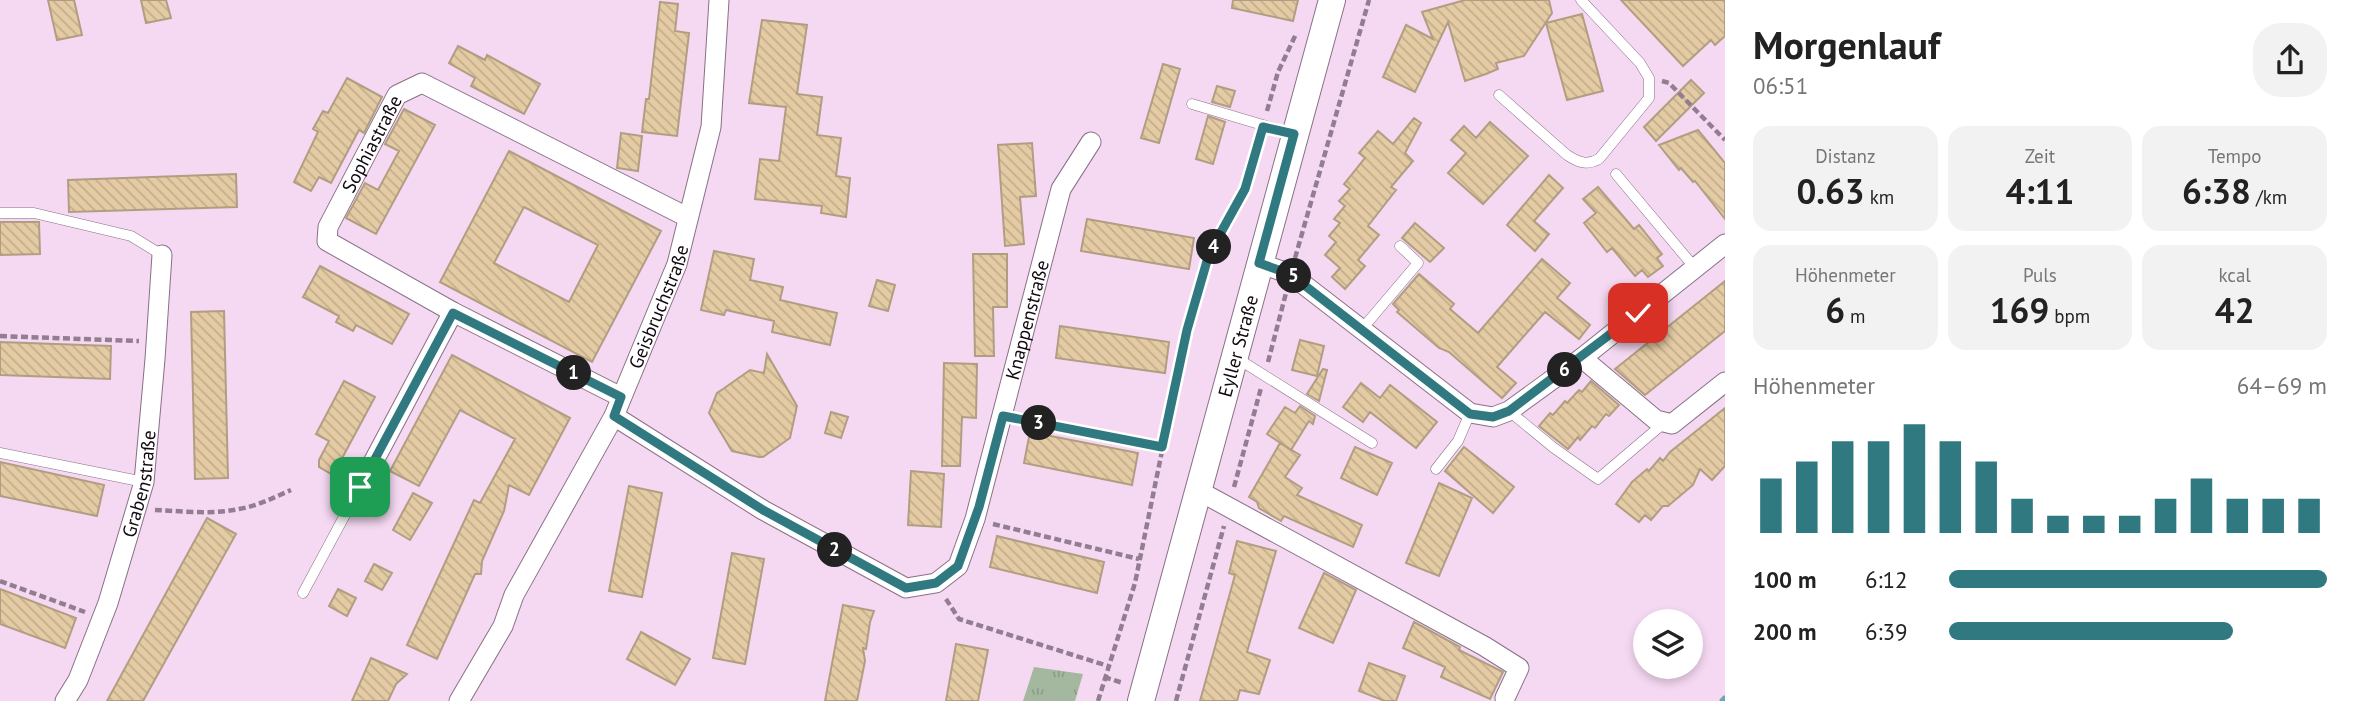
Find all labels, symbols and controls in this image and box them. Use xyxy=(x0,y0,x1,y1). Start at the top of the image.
text: Morgenlauf xyxy=(1753,20,1940,69)
button: share xyxy=(2253,23,2327,97)
text: 06:51 xyxy=(1753,71,1808,100)
street label: Sophiastraße xyxy=(336,91,407,197)
text: Distanz xyxy=(1815,144,1875,168)
text: Zeit xyxy=(2025,144,2055,168)
text: Tempo xyxy=(2208,144,2261,168)
text: 0.63 xyxy=(1796,168,1865,214)
text: 4:11 xyxy=(2006,168,2074,214)
text: 6:38 xyxy=(2182,168,2251,214)
text: km xyxy=(1865,185,1894,209)
text: /km xyxy=(2251,185,2287,209)
pin: 4 xyxy=(1196,230,1232,264)
text: 4 xyxy=(1208,234,1219,258)
street label: Geisbruchstraße xyxy=(623,242,693,372)
street label: Knappenstraße xyxy=(1000,257,1054,382)
pin: 5 xyxy=(1276,258,1312,294)
text: 5 xyxy=(1288,263,1299,287)
text: Höhenmeter xyxy=(1795,263,1896,287)
text: Puls xyxy=(2023,263,2057,287)
text: kcal xyxy=(2218,263,2251,287)
pin xyxy=(1608,283,1668,343)
text: 6 xyxy=(1825,287,1845,333)
text: 169 xyxy=(1990,287,2049,333)
text: 42 xyxy=(2215,287,2255,333)
street label: Eyller Straße xyxy=(1212,292,1263,400)
icon: check xyxy=(1619,294,1657,332)
text: m xyxy=(1845,304,1866,328)
text: bpm xyxy=(2049,304,2090,328)
pin: 6 xyxy=(1548,352,1582,388)
pin: 1 xyxy=(556,356,592,390)
text: 6 xyxy=(1559,357,1570,381)
text: 1 xyxy=(568,360,579,384)
text: Höhenmeter xyxy=(1753,371,1875,400)
text: 64–69 m xyxy=(2237,371,2327,400)
pin: 3 xyxy=(1021,406,1056,440)
text: 3 xyxy=(1033,410,1044,434)
street label: Grabenstraße xyxy=(116,429,161,540)
pin xyxy=(330,457,390,517)
icon: arrive xyxy=(341,468,379,506)
pin: 2 xyxy=(818,532,852,568)
text: 2 xyxy=(829,537,840,561)
text: 100 m xyxy=(1753,565,1816,594)
text: 6:12 xyxy=(1865,565,1908,594)
map controls xyxy=(1633,609,1703,679)
button: layers xyxy=(1633,609,1703,679)
text: 200 m xyxy=(1753,617,1816,646)
text: 6:39 xyxy=(1865,617,1908,646)

